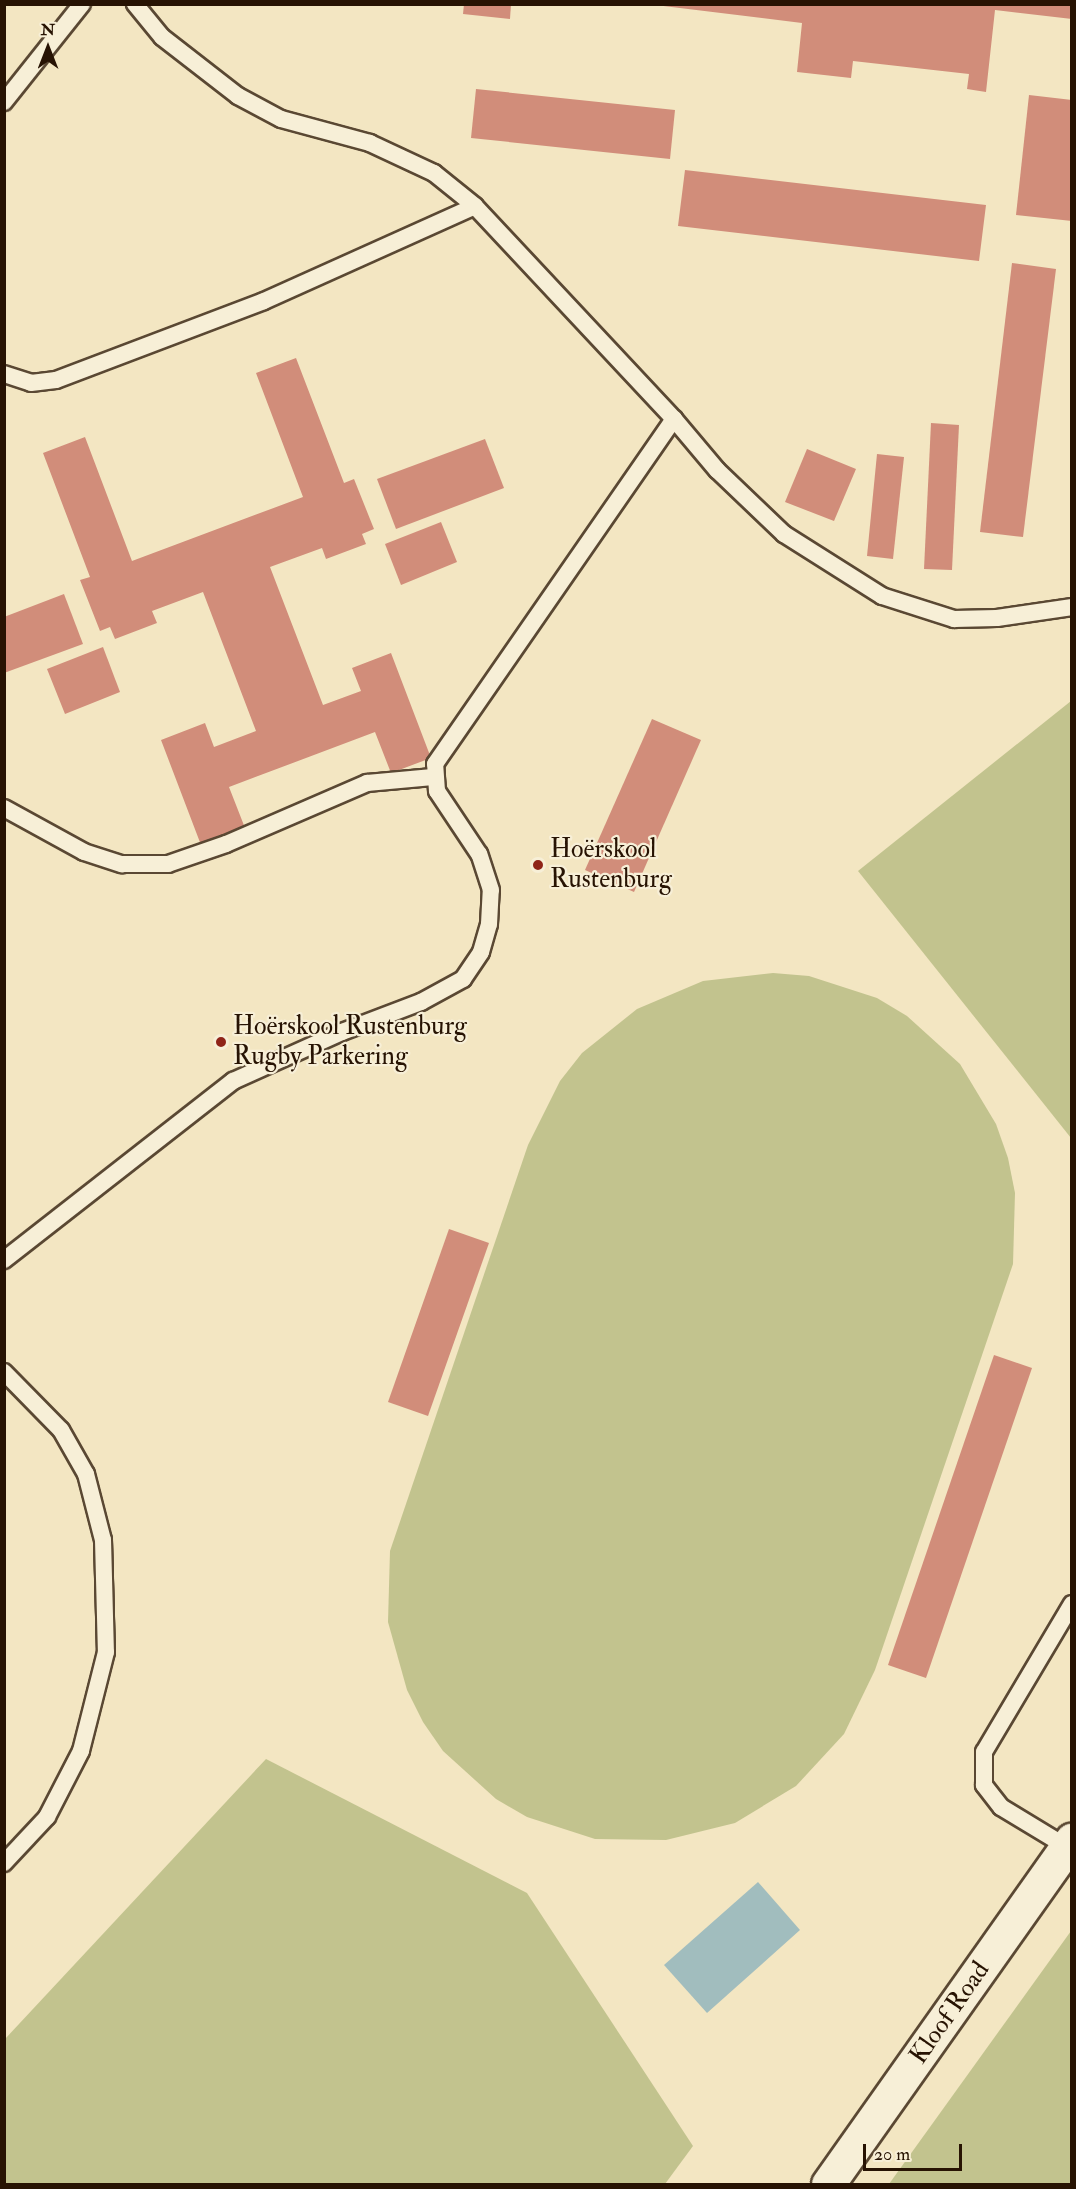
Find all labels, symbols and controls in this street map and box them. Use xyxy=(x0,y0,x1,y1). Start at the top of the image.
north arrow xyxy=(18,18,78,78)
text: N xyxy=(41,20,55,40)
place label: Hoërskool Rustenburg xyxy=(550,834,672,896)
marker: Hoërskool Rustenburg xyxy=(531,858,545,872)
place label: Hoërskool Rustenburg Rugby Parkering xyxy=(233,1011,467,1072)
marker: Hoërskool Rustenburg Rugby Parkering xyxy=(214,1035,228,1049)
street label: Kloof Road xyxy=(903,1956,997,2070)
scale bar xyxy=(866,2132,965,2170)
text: 20 m xyxy=(874,2143,910,2166)

